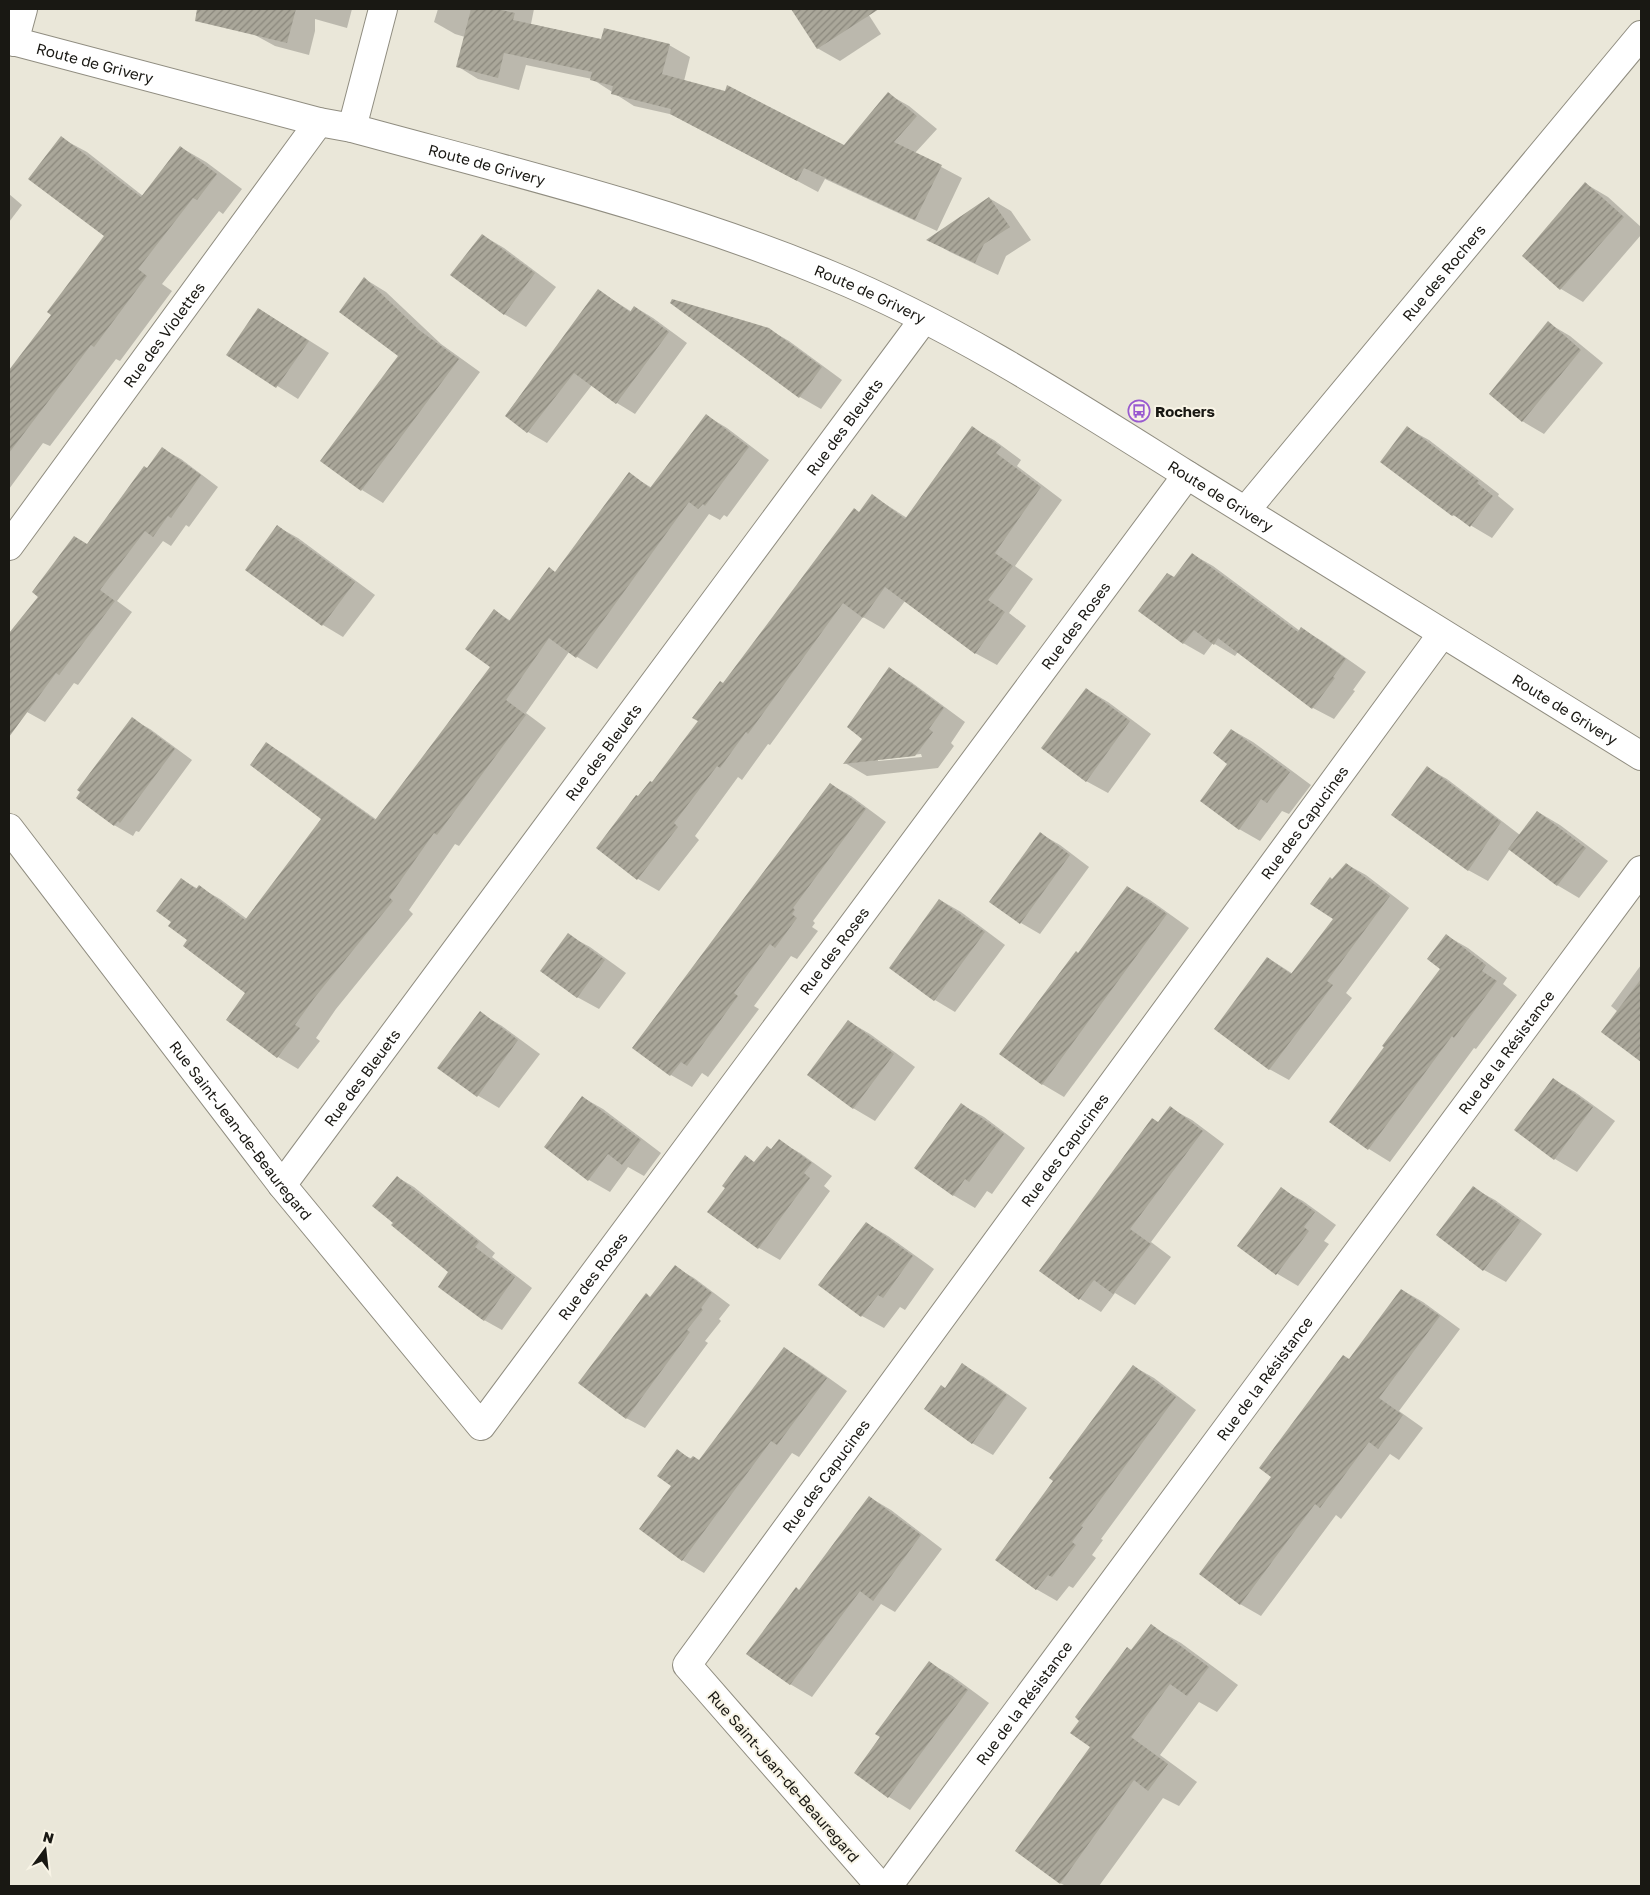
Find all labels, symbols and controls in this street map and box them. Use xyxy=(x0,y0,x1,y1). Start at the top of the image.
street label: Route de Grivery xyxy=(35,39,156,87)
street label: Route de Grivery xyxy=(427,140,548,189)
street label: Rue des Rochers xyxy=(1398,220,1489,324)
street label: Route de Grivery xyxy=(812,261,929,327)
street label: Rue des Violettes xyxy=(119,278,208,391)
street label: Rue des Bleuets xyxy=(802,375,886,479)
bus stop icon: Rochers xyxy=(1127,399,1151,423)
place label: Rochers xyxy=(1155,402,1215,420)
street label: Route de Grivery xyxy=(1165,456,1277,536)
street label: Rue des Roses xyxy=(1037,578,1114,673)
street label: Route de Grivery xyxy=(1509,670,1621,749)
street label: Rue des Bleuets xyxy=(561,700,645,804)
street label: Rue des Capucines xyxy=(1257,762,1352,882)
street label: Rue des Roses xyxy=(795,903,872,998)
street label: Rue de la Résistance xyxy=(1454,986,1558,1117)
street label: Rue des Bleuets xyxy=(320,1025,404,1129)
street label: Rue Saint-Jean-de-Beauregard xyxy=(166,1037,316,1223)
street label: Rue des Capucines xyxy=(1017,1089,1112,1210)
street label: Rue des Roses xyxy=(554,1228,631,1323)
street label: Rue de la Résistance xyxy=(1213,1313,1316,1444)
street label: Rue des Capucines xyxy=(778,1415,873,1536)
street label: Rue de la Résistance xyxy=(972,1637,1076,1768)
street label: Rue Saint-Jean-de-Beauregard xyxy=(705,1687,863,1865)
north arrow xyxy=(20,1825,70,1875)
text: N xyxy=(41,1827,56,1847)

